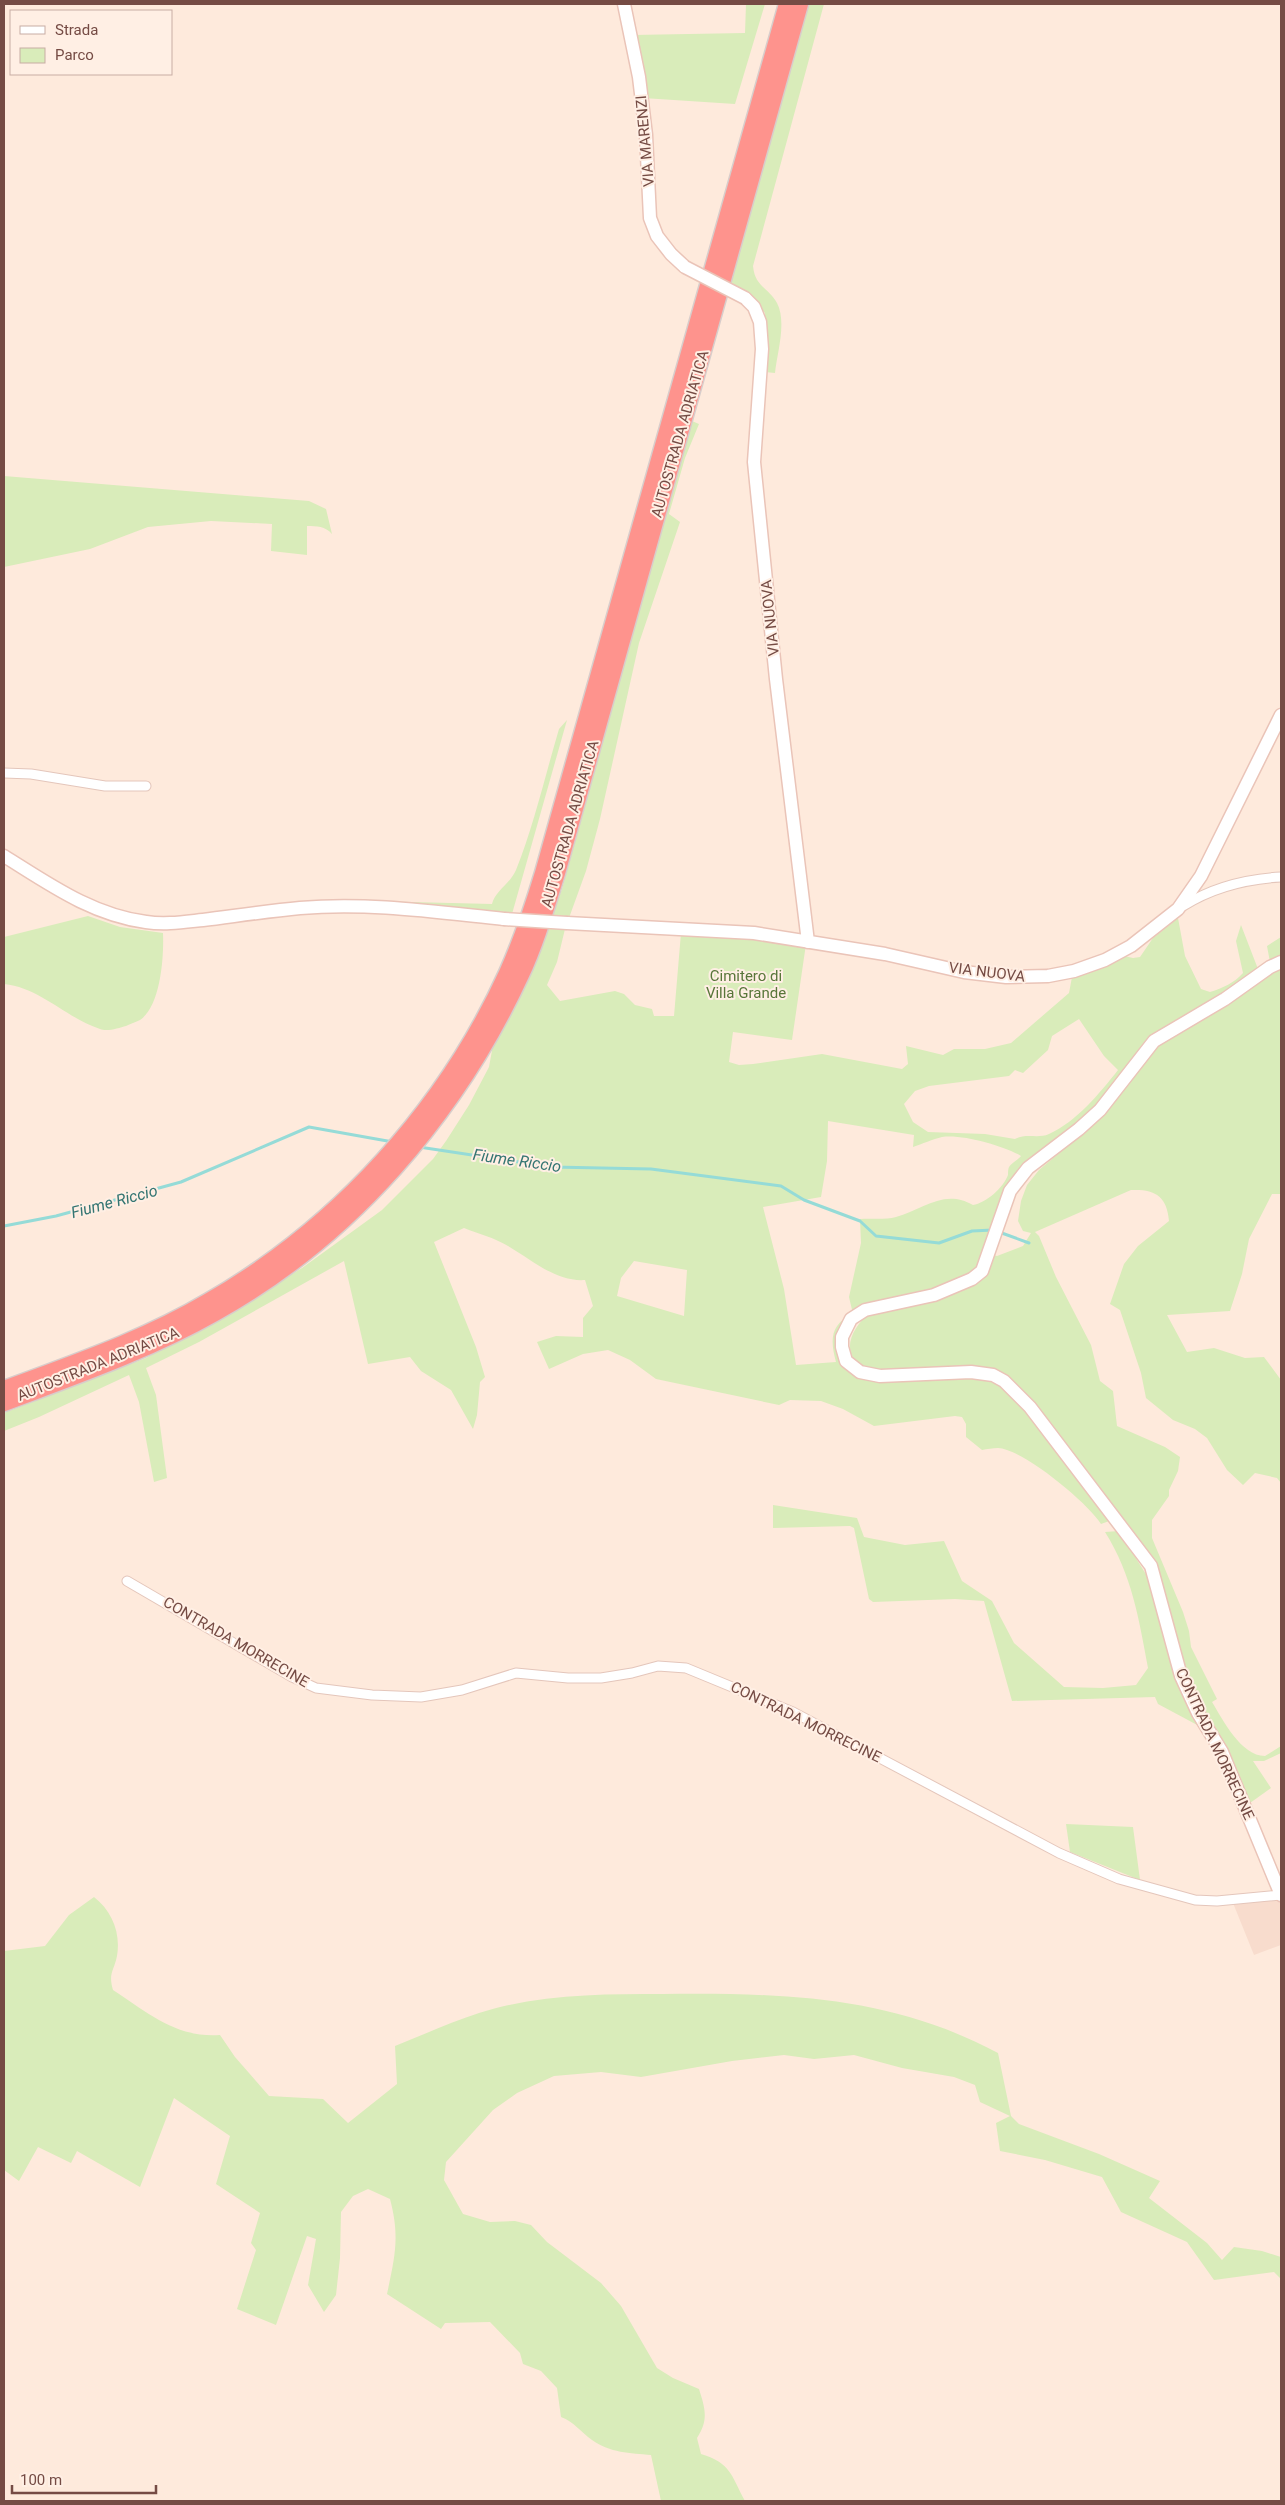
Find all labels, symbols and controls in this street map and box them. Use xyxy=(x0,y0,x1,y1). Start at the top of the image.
legend xyxy=(10,10,172,75)
text: Strada xyxy=(55,21,98,39)
text: Parco xyxy=(55,46,94,64)
street label: VIA MARENZI xyxy=(632,94,658,188)
street label: AUTOSTRADA ADRIATICA xyxy=(647,348,713,520)
street label: VIA NUOVA xyxy=(757,579,783,657)
street label: AUTOSTRADA ADRIATICA xyxy=(537,738,603,910)
street label: VIA NUOVA xyxy=(948,958,1026,986)
park label: Cimitero di Villa Grande xyxy=(706,967,786,1002)
water label: Fiume Riccio xyxy=(472,1145,562,1176)
water label: Fiume Riccio xyxy=(69,1181,160,1222)
street label: AUTOSTRADA ADRIATICA xyxy=(14,1323,182,1405)
street label: CONTRADA MORRECINE xyxy=(160,1593,312,1691)
street label: CONTRADA MORRECINE xyxy=(1172,1665,1258,1823)
street label: CONTRADA MORRECINE xyxy=(728,1678,885,1767)
scale bar xyxy=(12,2462,156,2494)
text: 100 m xyxy=(20,2471,62,2489)

